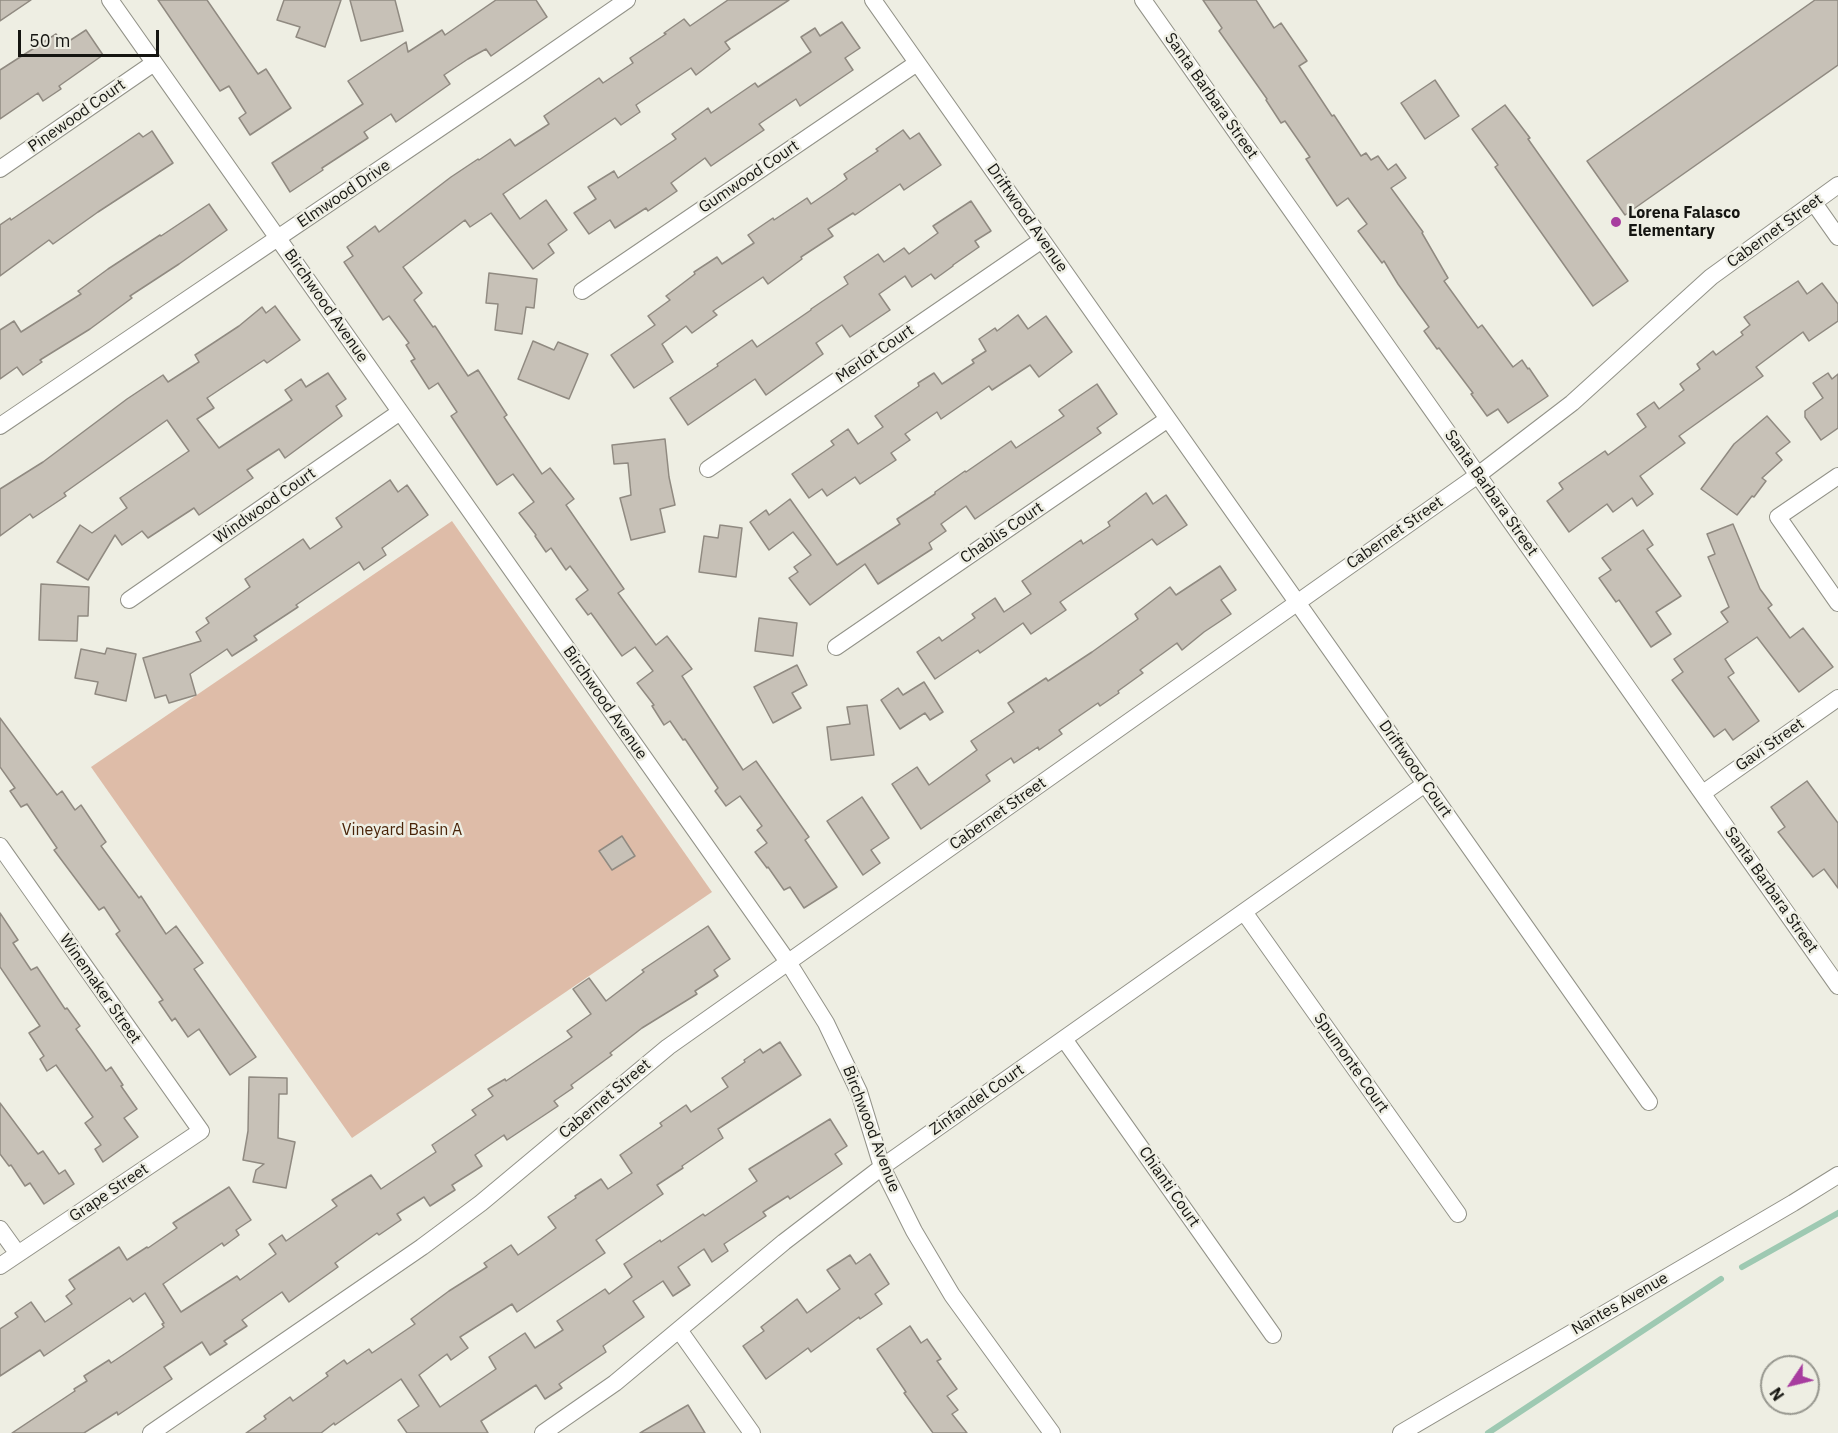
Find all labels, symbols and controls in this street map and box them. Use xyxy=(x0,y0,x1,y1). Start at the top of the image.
scale bar xyxy=(21,18,162,56)
text: 50 m xyxy=(29,29,71,52)
street label: Santa Barbara Street xyxy=(1160,29,1262,163)
street label: Pinewood Court xyxy=(25,75,129,157)
street label: Gumwood Court xyxy=(695,136,803,218)
street label: Elmwood Drive xyxy=(294,156,394,232)
street label: Driftwood Avenue xyxy=(982,160,1072,276)
street label: Cabernet Street xyxy=(1723,190,1827,272)
place label: Lorena Falasco Elementary xyxy=(1628,203,1740,241)
marker: Lorena Falasco Elementary xyxy=(1609,215,1623,229)
street label: Birchwood Avenue xyxy=(280,246,372,366)
street label: Merlot Court xyxy=(832,321,918,387)
street label: Santa Barbara Street xyxy=(1440,426,1542,560)
street label: Windwood Court xyxy=(211,464,319,548)
street label: Cabernet Street xyxy=(1343,493,1447,573)
street label: Chablis Court xyxy=(957,498,1047,568)
street label: Birchwood Avenue xyxy=(559,643,651,763)
street label: Gavi Street xyxy=(1732,714,1808,776)
street label: Driftwood Court xyxy=(1374,717,1456,821)
street label: Cabernet Street xyxy=(946,774,1050,854)
park label: Vineyard Basin A xyxy=(342,820,462,840)
street label: Santa Barbara Street xyxy=(1720,823,1822,957)
street label: Winemaker Street xyxy=(55,931,145,1047)
street label: Spumonte Court xyxy=(1309,1009,1393,1117)
street label: Cabernet Street xyxy=(555,1055,655,1143)
street label: Zinfandel Court xyxy=(926,1060,1028,1140)
street label: Birchwood Avenue xyxy=(838,1063,904,1195)
street label: Chianti Court xyxy=(1134,1143,1204,1231)
street label: Grape Street xyxy=(66,1160,152,1226)
street label: Nantes Avenue xyxy=(1568,1269,1672,1339)
north arrow xyxy=(1760,1355,1820,1415)
text: N xyxy=(1765,1384,1788,1405)

